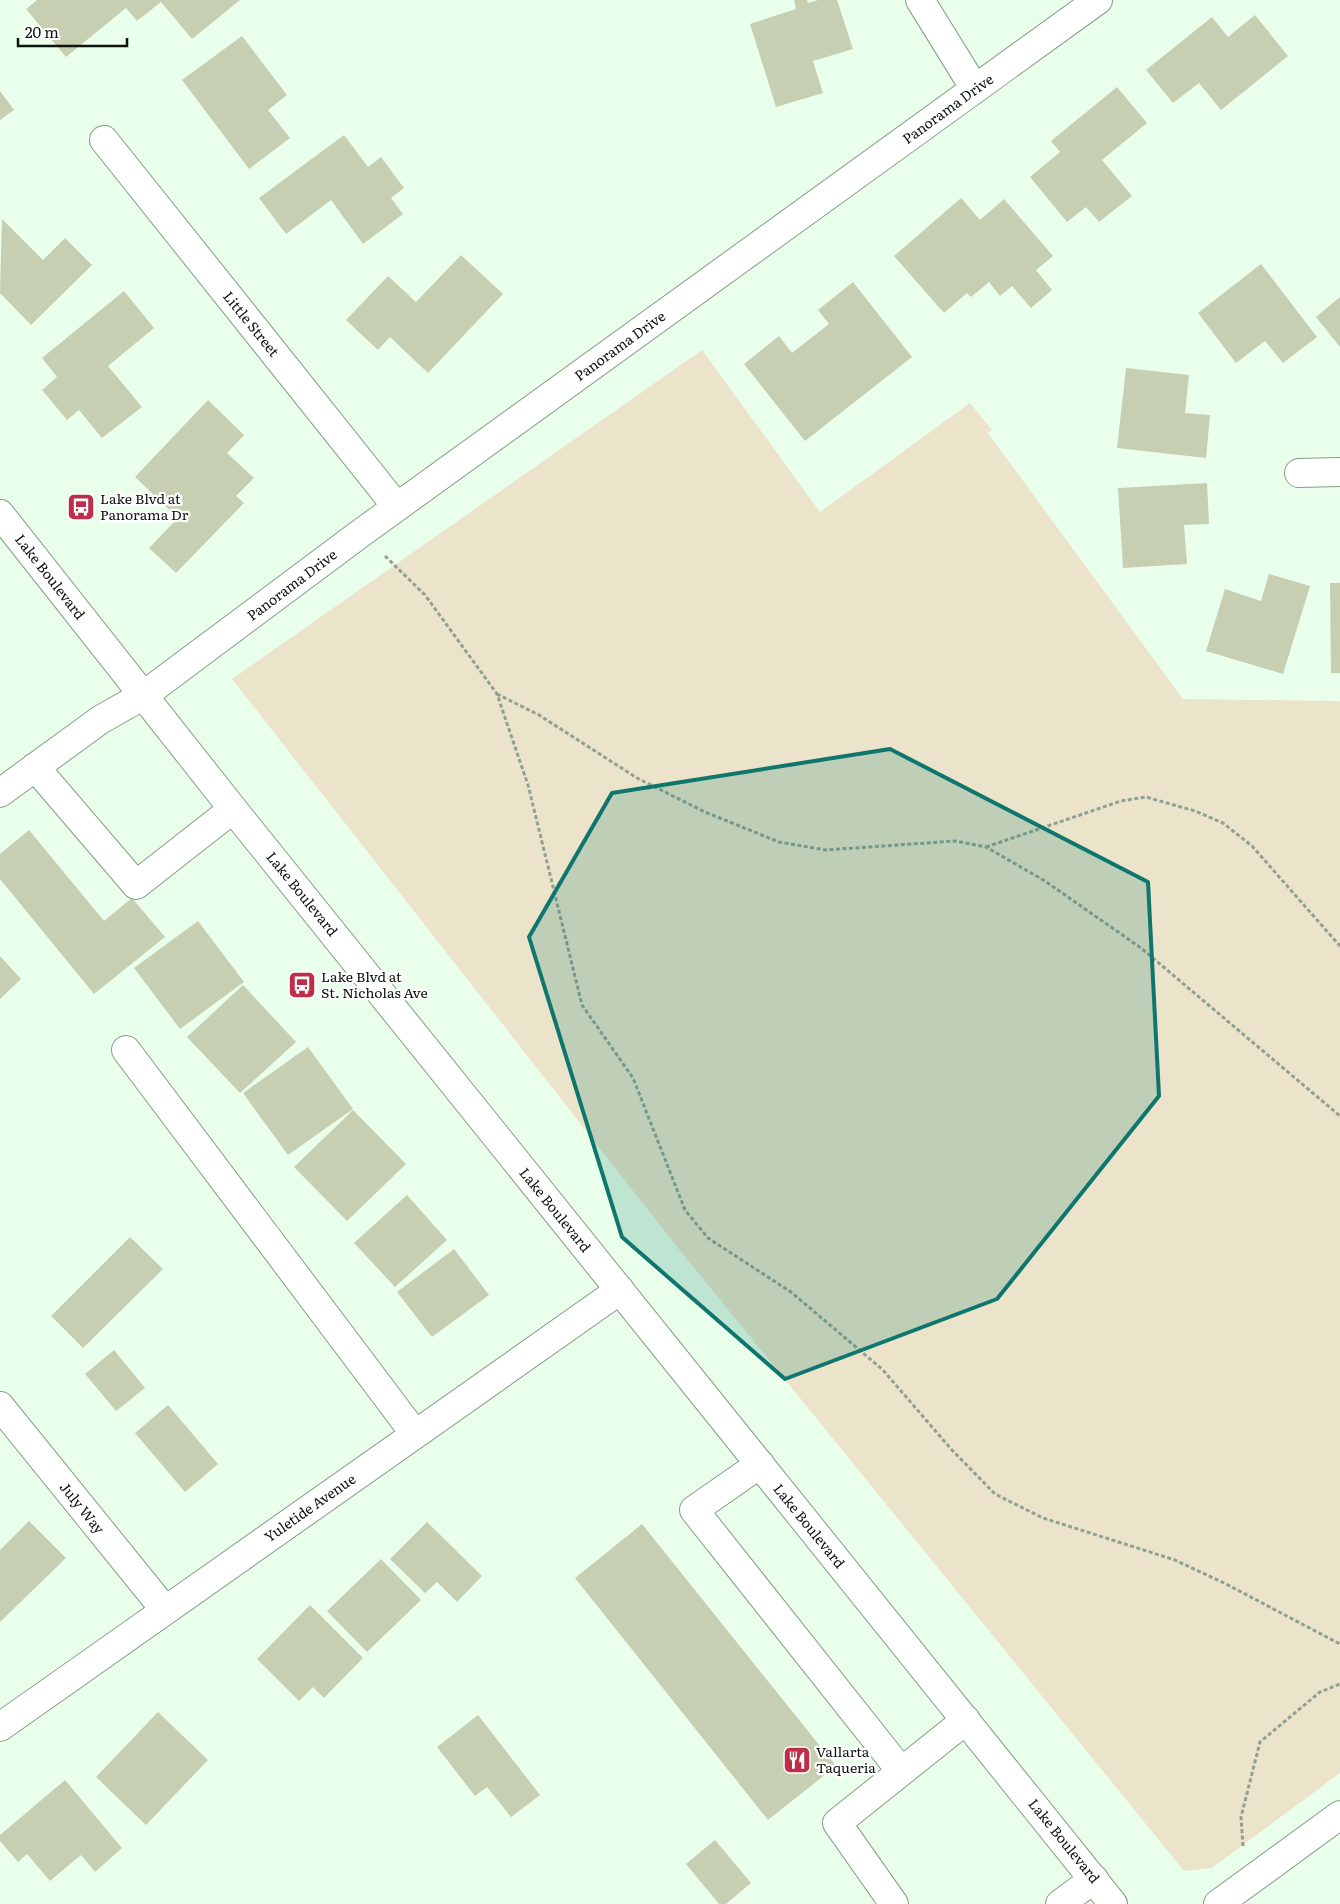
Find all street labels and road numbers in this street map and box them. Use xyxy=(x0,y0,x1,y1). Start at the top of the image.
street label: Panorama Drive xyxy=(898,68,997,148)
street label: Little Street xyxy=(219,286,285,361)
street label: Panorama Drive xyxy=(570,305,669,385)
street label: Lake Boulevard xyxy=(11,530,91,624)
street label: Panorama Drive xyxy=(242,544,340,625)
street label: Lake Boulevard xyxy=(262,847,343,940)
street label: Lake Boulevard xyxy=(515,1163,596,1256)
street label: Yuletide Avenue xyxy=(260,1468,359,1546)
street label: July Way xyxy=(56,1477,110,1538)
street label: Lake Boulevard xyxy=(769,1479,850,1572)
street label: Lake Boulevard xyxy=(1024,1794,1105,1887)

